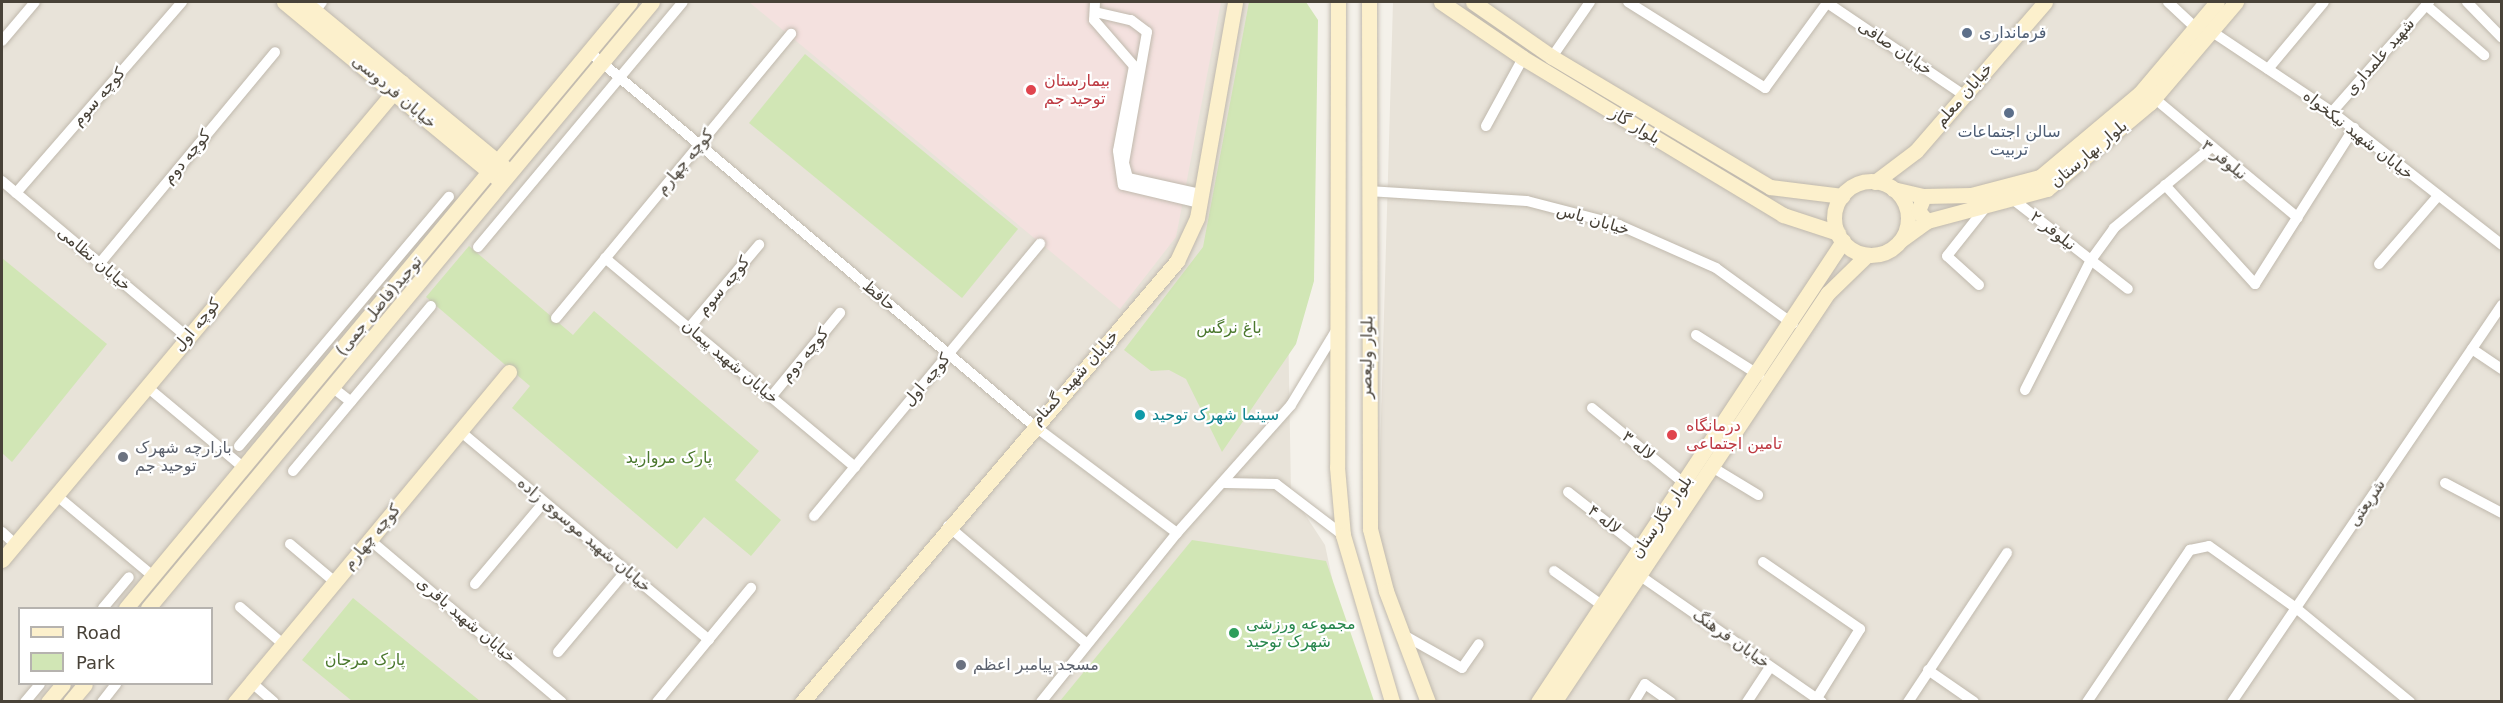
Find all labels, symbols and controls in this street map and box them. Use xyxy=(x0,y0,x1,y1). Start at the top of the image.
street label: شهید علمداری xyxy=(2341,14,2419,100)
street label: خیابان صافی xyxy=(1854,16,1936,80)
place label: فرمانداری xyxy=(1979,23,2046,43)
marker: فرمانداری xyxy=(1960,26,1974,40)
street label: خیابان فردوسی xyxy=(348,51,440,133)
street label: خیابان معلم xyxy=(1931,59,1997,131)
street label: کوچه سوم xyxy=(68,64,130,130)
place label: بیمارستان توحید جم xyxy=(1044,71,1110,109)
marker: بیمارستان توحید جم xyxy=(1022,81,1040,99)
street label: خیابان شهید نیکخواه xyxy=(2299,86,2417,184)
street label: بلوار گاز xyxy=(1606,103,1664,149)
marker: سالن اجتماعات تربیت xyxy=(2002,106,2016,120)
street label: بلوار بهارستان xyxy=(2047,116,2131,192)
place label: سالن اجتماعات تربیت xyxy=(1957,122,2061,160)
street label: کوچه چهارم xyxy=(652,125,718,199)
street label: کوچه دوم xyxy=(159,126,215,188)
street label: نیلوفر ۳ xyxy=(2197,136,2251,184)
street label: خیابان یاس xyxy=(1554,200,1632,240)
street label: نیلوفر ۲ xyxy=(2026,207,2080,255)
street label: خیابان نظامی xyxy=(53,223,135,295)
street label: توحید(فاضل جمی) xyxy=(332,252,426,360)
street label: کوچه سوم xyxy=(694,253,754,319)
street label: حافظ xyxy=(858,277,900,315)
street label: کوچه اول xyxy=(169,295,225,355)
street label: بلوار ولیعصر xyxy=(1357,315,1377,399)
street label: خیابان شهید پیمان xyxy=(678,316,782,408)
park label: باغ نرگس xyxy=(1196,318,1262,338)
street label: کوچه دوم xyxy=(777,324,833,386)
street label: خیابان شهید گمنام xyxy=(1027,326,1123,430)
street label: کوچه اول xyxy=(899,350,955,410)
place label: سینما شهرک توحید xyxy=(1152,405,1279,425)
marker: سینما شهرک توحید xyxy=(1133,408,1147,422)
place label: درمانگاه تامین اجتماعی xyxy=(1686,416,1782,454)
marker: درمانگاه تامین اجتماعی xyxy=(1663,426,1681,444)
street label: لاله ۳ xyxy=(1618,427,1658,465)
place label: بازارچه شهرک توحید جم xyxy=(135,438,232,476)
park label: پارک مروارید xyxy=(626,448,712,468)
marker: بازارچه شهرک توحید جم xyxy=(116,450,130,464)
street label: بلوار نگارستان xyxy=(1627,472,1697,562)
street label: خیابان شهید موسوی زاده xyxy=(513,473,655,597)
street label: شریعتی xyxy=(2344,476,2390,530)
street label: کوچه چهارم xyxy=(339,500,405,574)
street label: لاله ۴ xyxy=(1584,501,1624,539)
street label: خیابان شهید باقری xyxy=(413,573,519,667)
street label: خیابان فرهنگ xyxy=(1689,605,1773,673)
legend xyxy=(18,607,213,685)
place label: مجموعه ورزشی شهرک توحید xyxy=(1246,614,1356,652)
text: Road xyxy=(76,622,121,643)
marker: مجموعه ورزشی شهرک توحید xyxy=(1227,626,1241,640)
park label: پارک مرجان xyxy=(325,650,405,670)
text: Park xyxy=(76,652,115,673)
place label: مسجد پیامبر اعظم xyxy=(973,655,1099,675)
marker: مسجد پیامبر اعظم xyxy=(954,658,968,672)

